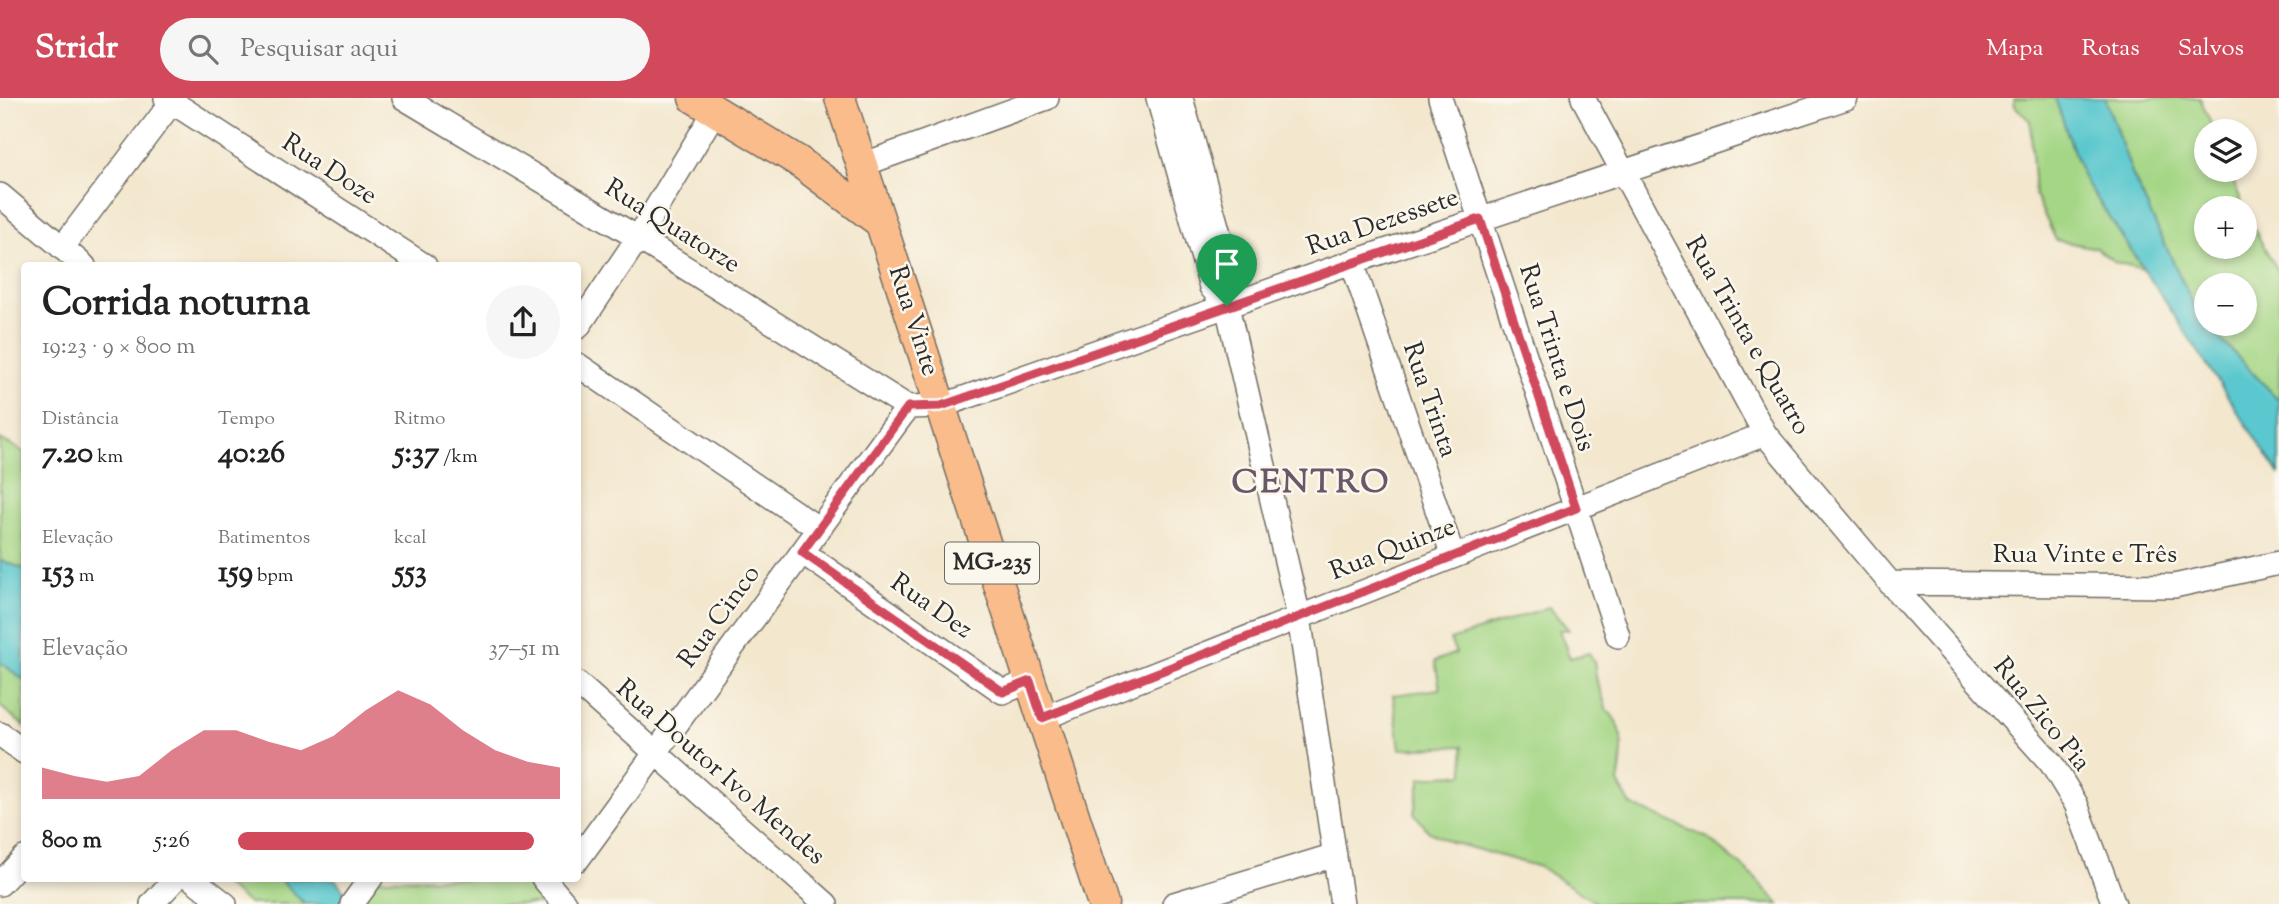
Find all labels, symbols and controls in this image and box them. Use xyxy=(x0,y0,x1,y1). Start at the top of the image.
search box xyxy=(160,18,650,81)
text: Stridr xyxy=(35,25,118,73)
icon: search xyxy=(184,30,222,68)
text: Pesquisar aqui xyxy=(240,31,398,68)
text: Mapa xyxy=(1986,32,2044,66)
text: Rotas xyxy=(2082,32,2140,66)
text: Salvos xyxy=(2178,32,2244,66)
map controls xyxy=(2194,119,2257,336)
button: layers xyxy=(2194,119,2257,182)
street label: Rua Doze xyxy=(274,125,384,215)
street label: Rua Quatorze xyxy=(597,171,747,283)
street label: Rua Dezessete xyxy=(1302,180,1464,266)
button: + xyxy=(2194,196,2257,259)
street label: Rua Trinta e Quatro xyxy=(1675,230,1819,442)
pin xyxy=(1197,234,1257,306)
icon: arrive xyxy=(1208,245,1246,283)
street label: Rua Trinta e Dois xyxy=(1508,259,1604,457)
street label: Rua Vinte xyxy=(878,261,948,381)
button: − xyxy=(2194,273,2257,336)
text: Corrida noturna xyxy=(42,278,310,332)
button: share xyxy=(486,285,560,359)
text: 19:23 · 9 × 800 m xyxy=(42,331,195,364)
street label: Rua Trinta xyxy=(1392,337,1466,463)
text: Distância xyxy=(42,406,119,433)
text: Tempo xyxy=(218,406,275,433)
text: Ritmo xyxy=(394,406,445,433)
text: 7.20 xyxy=(42,433,93,476)
text: 40:26 xyxy=(218,433,285,476)
text: 5:37 xyxy=(394,433,439,476)
text: km xyxy=(93,444,123,471)
text: /km xyxy=(439,444,478,471)
district label: CENTRO xyxy=(1232,460,1390,508)
street label: Rua Quinze xyxy=(1325,509,1461,591)
text: Elevação xyxy=(42,525,113,552)
text: Batimentos xyxy=(218,525,310,552)
text: kcal xyxy=(394,525,427,552)
street label: Rua Vinte e Três xyxy=(1993,537,2177,574)
road number: MG-235 xyxy=(945,542,1039,584)
text: 153 xyxy=(42,552,75,595)
text: 159 xyxy=(218,552,253,595)
text: 553 xyxy=(394,552,427,595)
street label: Rua Cinco xyxy=(670,558,770,676)
text: m xyxy=(75,563,94,590)
text: bpm xyxy=(253,563,294,590)
street label: Rua Dez xyxy=(882,565,980,649)
text: Elevação xyxy=(42,633,128,666)
text: 37–51 m xyxy=(489,633,560,666)
street label: Rua Zico Pia xyxy=(1983,650,2099,780)
street label: Rua Doutor Ivo Mendes xyxy=(607,671,833,875)
text: 800 m xyxy=(42,825,102,858)
text: 5:26 xyxy=(154,825,190,858)

